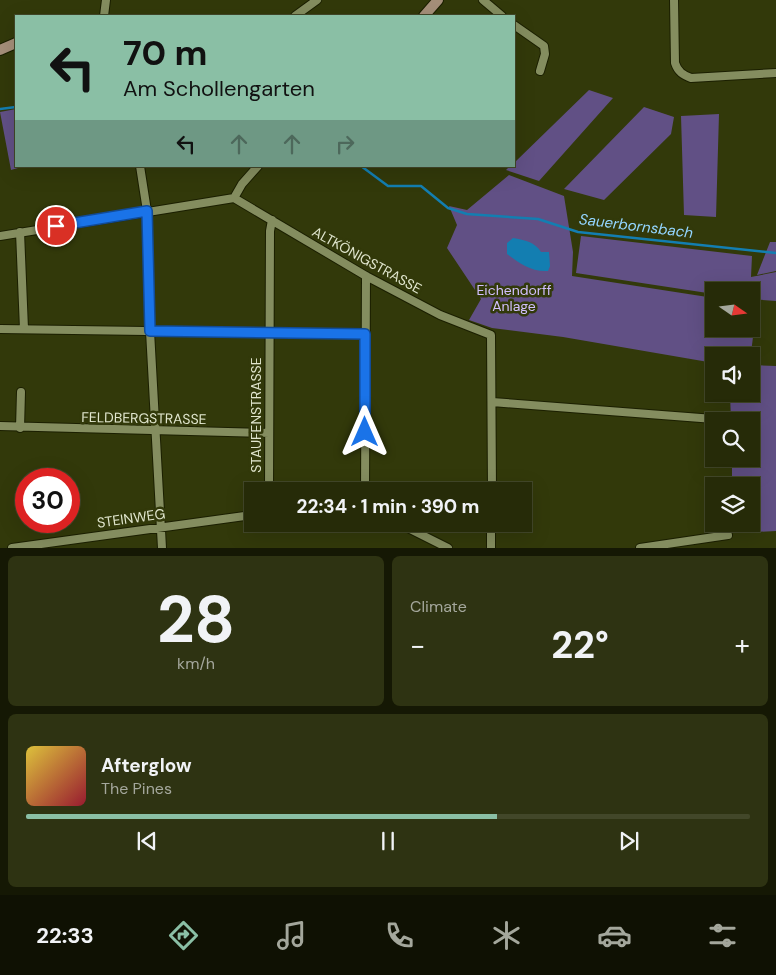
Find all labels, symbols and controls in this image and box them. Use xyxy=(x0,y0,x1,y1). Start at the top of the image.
text: 70 m xyxy=(123,30,207,76)
icon: left xyxy=(40,35,105,100)
text: Am Schollengarten xyxy=(123,74,315,103)
icon: left xyxy=(172,130,200,158)
icon: ahead xyxy=(225,130,253,158)
icon: ahead xyxy=(278,130,306,158)
icon: right xyxy=(331,130,359,158)
pin xyxy=(35,205,77,247)
water label: Sauerbornsbach xyxy=(578,209,694,243)
icon: arrive xyxy=(42,212,70,240)
street label: ALTKÖNIGSTRASSE xyxy=(309,222,425,298)
park label: Eichendorff Anlage xyxy=(476,281,552,315)
north arrow xyxy=(705,282,760,338)
map controls xyxy=(705,282,760,532)
button: sound xyxy=(705,347,760,402)
street label: STAUFENSTRASSE xyxy=(247,357,265,473)
position arrow xyxy=(338,405,390,457)
street label: FELDBERGSTRASSE xyxy=(81,408,207,428)
button: search xyxy=(705,412,760,467)
speed limit sign: 30 xyxy=(15,468,80,533)
button: layers xyxy=(705,477,760,532)
text: 22:34 · 1 min · 390 m xyxy=(297,494,479,519)
street label: STEINWEG xyxy=(96,504,166,532)
text: 28 xyxy=(157,578,235,662)
text: Climate xyxy=(410,596,467,617)
text: 22° xyxy=(551,620,609,670)
text: − xyxy=(410,627,425,664)
text: + xyxy=(735,627,750,664)
text: km/h xyxy=(177,653,215,674)
text: Afterglow xyxy=(101,753,192,778)
text: The Pines xyxy=(101,778,172,799)
icon: previous xyxy=(133,827,161,855)
icon: pause xyxy=(374,827,402,855)
icon: next xyxy=(615,827,643,855)
icon: directions xyxy=(166,918,201,953)
icon: music xyxy=(274,918,309,953)
icon: phone xyxy=(382,918,417,953)
icon: climate xyxy=(489,918,524,953)
icon: car xyxy=(597,918,632,953)
icon: filters xyxy=(705,918,740,953)
text: 22:33 xyxy=(36,921,94,950)

